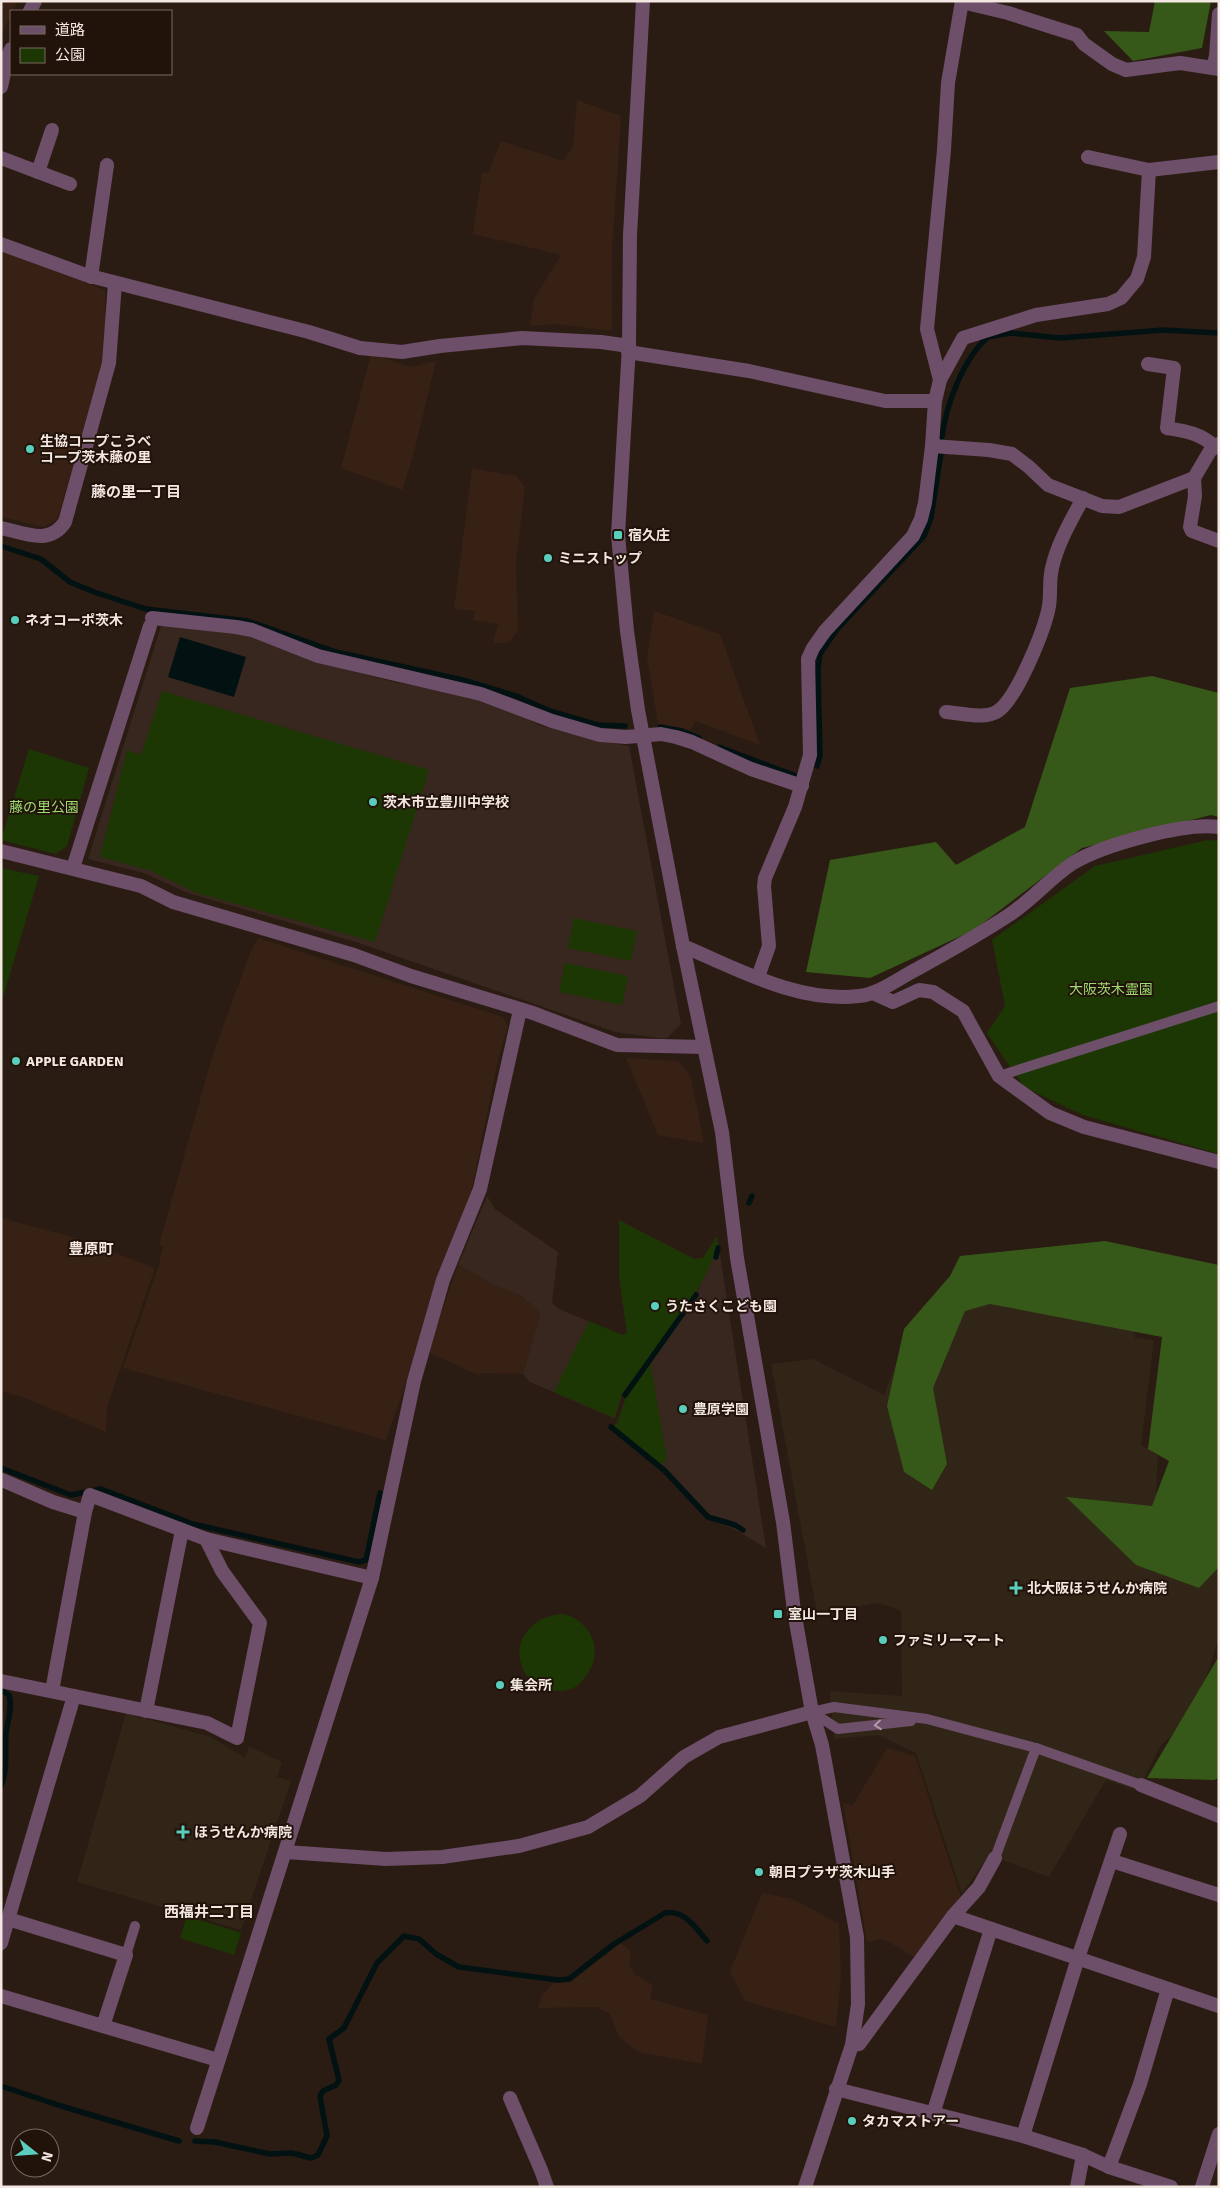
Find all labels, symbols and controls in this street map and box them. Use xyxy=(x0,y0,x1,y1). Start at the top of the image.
legend xyxy=(10,10,172,75)
text: 道路 xyxy=(55,21,85,39)
text: 公園 xyxy=(55,46,85,64)
place label: 生協コープこうべ コープ茨木藤の里 xyxy=(40,433,151,466)
marker: 生協コープこうべ コープ茨木藤の里 xyxy=(24,443,36,455)
district label: 藤の里一丁目 xyxy=(91,483,181,501)
place label: 宿久庄 xyxy=(628,527,670,544)
marker: 宿久庄 xyxy=(612,529,624,541)
place label: ミニストップ xyxy=(558,550,642,567)
marker: ミニストップ xyxy=(542,552,554,564)
place label: ネオコーポ茨木 xyxy=(25,612,123,629)
marker: ネオコーポ茨木 xyxy=(9,614,21,626)
place label: 茨木市立豊川中学校 xyxy=(383,794,509,811)
marker: 茨木市立豊川中学校 xyxy=(367,796,379,808)
park label: 藤の里公園 xyxy=(9,799,79,816)
park label: 大阪茨木霊園 xyxy=(1069,981,1153,998)
place label: APPLE GARDEN xyxy=(26,1053,124,1070)
marker: APPLE GARDEN xyxy=(10,1055,22,1067)
district label: 豊原町 xyxy=(68,1240,114,1258)
place label: うたさくこども園 xyxy=(665,1298,777,1315)
marker: うたさくこども園 xyxy=(649,1300,661,1312)
place label: 豊原学園 xyxy=(693,1401,749,1418)
marker: 豊原学園 xyxy=(677,1403,689,1415)
place label: 北大阪ほうせんか病院 xyxy=(1027,1580,1167,1597)
marker: 北大阪ほうせんか病院 xyxy=(1009,1581,1023,1595)
place label: 室山一丁目 xyxy=(788,1606,858,1623)
marker: 室山一丁目 xyxy=(772,1608,784,1620)
place label: ファミリーマート xyxy=(893,1632,1005,1649)
marker: ファミリーマート xyxy=(877,1634,889,1646)
place label: 集会所 xyxy=(510,1677,552,1694)
marker: 集会所 xyxy=(494,1679,506,1691)
one-way arrow xyxy=(874,1719,882,1730)
place label: ほうせんか病院 xyxy=(194,1824,292,1841)
marker: ほうせんか病院 xyxy=(176,1825,190,1839)
place label: 朝日プラザ茨木山手 xyxy=(769,1864,895,1881)
marker: 朝日プラザ茨木山手 xyxy=(753,1866,765,1878)
district label: 西福井二丁目 xyxy=(164,1903,254,1921)
place label: タカマストアー xyxy=(862,2113,959,2130)
marker: タカマストアー xyxy=(846,2115,858,2127)
north arrow xyxy=(10,2128,60,2178)
text: N xyxy=(37,2150,57,2164)

